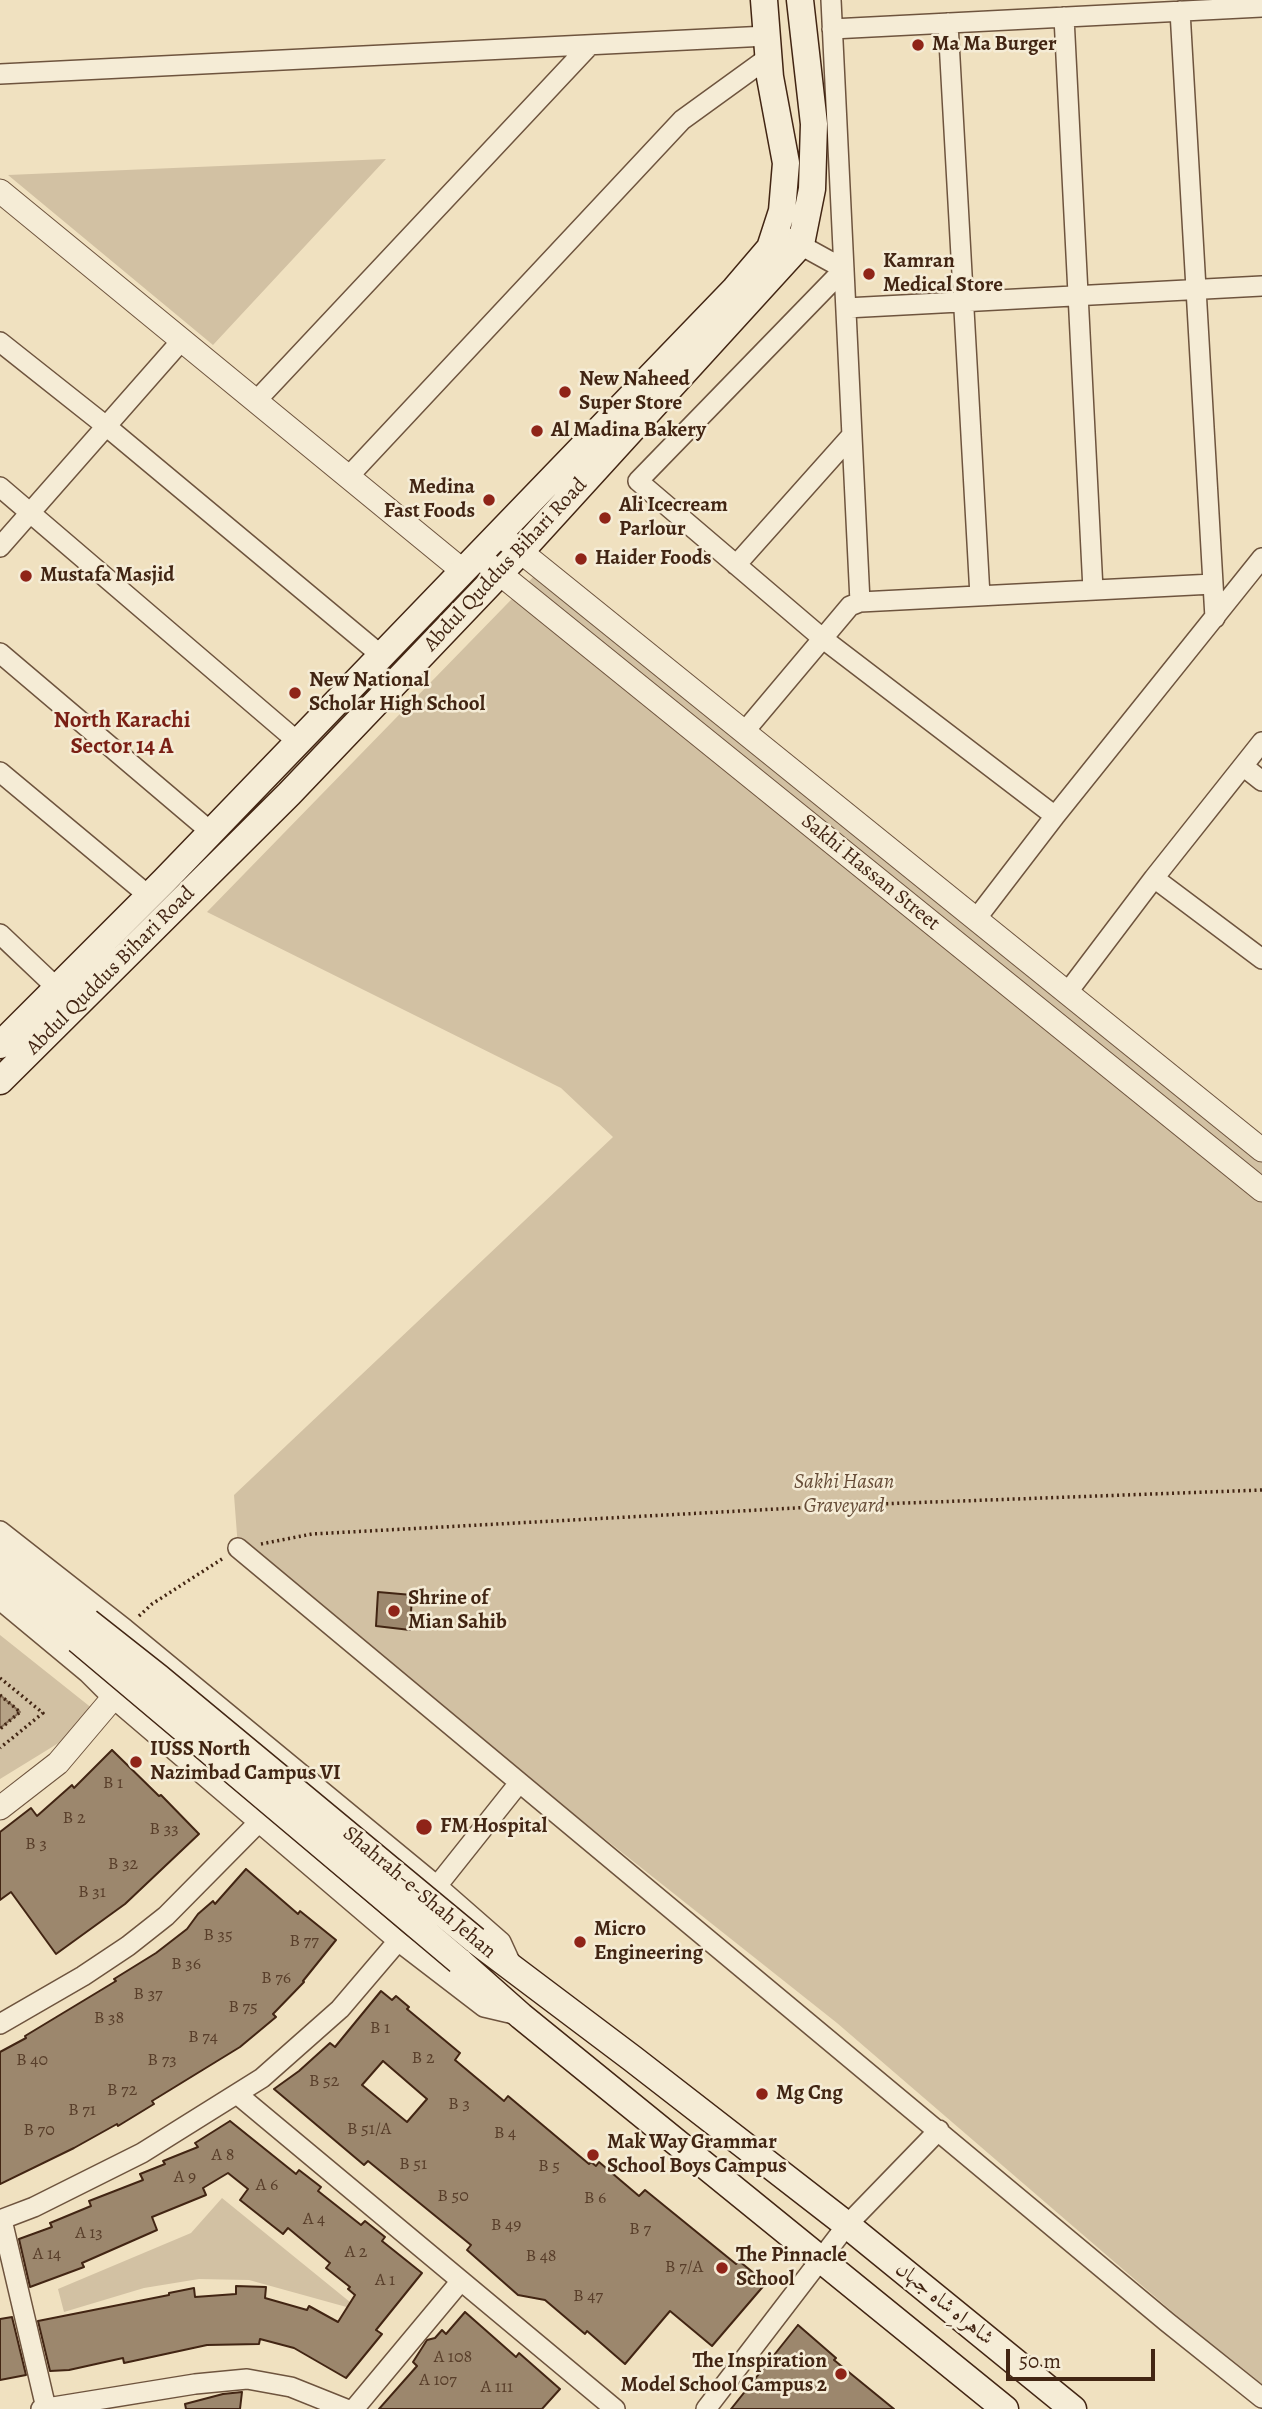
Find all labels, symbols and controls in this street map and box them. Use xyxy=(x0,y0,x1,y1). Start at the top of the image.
place label: Ma Ma Burger xyxy=(932,32,1057,58)
marker: Ma Ma Burger xyxy=(910,37,926,53)
place label: Kamran Medical Store xyxy=(883,249,1003,299)
marker: Kamran Medical Store xyxy=(861,266,877,282)
place label: New Naheed Super Store xyxy=(579,367,690,417)
marker: New Naheed Super Store xyxy=(557,384,573,400)
place label: Al Madina Bakery xyxy=(551,418,706,444)
marker: Al Madina Bakery xyxy=(529,423,545,439)
street label: Abdul Quddus Bihari Road xyxy=(419,473,593,657)
place label: Medina Fast Foods xyxy=(384,475,475,525)
marker: Medina Fast Foods xyxy=(481,492,497,508)
place label: Ali Icecream Parlour xyxy=(619,493,728,543)
marker: Ali Icecream Parlour xyxy=(597,510,613,526)
place label: Haider Foods xyxy=(595,546,712,572)
marker: Haider Foods xyxy=(573,551,589,567)
place label: Mustafa Masjid xyxy=(40,563,175,589)
marker: Mustafa Masjid xyxy=(18,568,34,584)
place label: New National Scholar High School xyxy=(309,668,485,718)
marker: New National Scholar High School xyxy=(287,685,303,701)
district label: North Karachi Sector 14 A xyxy=(53,707,191,761)
street label: Sakhi Hassan Street xyxy=(795,809,945,937)
street label: Abdul Quddus Bihari Road xyxy=(21,881,201,1061)
park label: Sakhi Hasan Graveyard xyxy=(794,1470,894,1520)
place label: Shrine of Mian Sahib xyxy=(408,1586,507,1636)
marker: Shrine of Mian Sahib xyxy=(386,1603,402,1619)
place label: IUSS North Nazimbad Campus VI xyxy=(150,1737,341,1787)
marker: IUSS North Nazimbad Campus VI xyxy=(128,1754,144,1770)
house number: B 1 xyxy=(103,1773,123,1795)
house number: B 2 xyxy=(63,1808,85,1830)
place label: FM Hospital xyxy=(440,1814,547,1840)
marker: FM Hospital xyxy=(414,1817,434,1837)
house number: B 33 xyxy=(149,1819,179,1841)
street label: Shahrah-e-Shah Jehan xyxy=(337,1821,501,1965)
house number: B 3 xyxy=(25,1834,47,1856)
house number: B 32 xyxy=(108,1854,138,1876)
house number: B 31 xyxy=(78,1882,106,1904)
place label: Micro Engineering xyxy=(594,1917,703,1967)
house number: B 35 xyxy=(203,1925,233,1947)
house number: B 77 xyxy=(289,1931,319,1953)
marker: Micro Engineering xyxy=(572,1934,588,1950)
house number: B 36 xyxy=(171,1954,201,1976)
house number: B 76 xyxy=(261,1968,291,1990)
house number: B 37 xyxy=(133,1984,163,2006)
house number: B 75 xyxy=(228,1997,258,2019)
house number: B 38 xyxy=(94,2008,124,2030)
house number: B 1 xyxy=(370,2018,390,2040)
house number: B 74 xyxy=(188,2027,218,2049)
house number: B 2 xyxy=(412,2048,434,2070)
house number: B 40 xyxy=(16,2050,48,2072)
house number: B 73 xyxy=(147,2050,177,2072)
house number: B 52 xyxy=(309,2071,339,2093)
house number: B 72 xyxy=(107,2080,137,2102)
place label: Mg Cng xyxy=(776,2081,843,2107)
marker: Mg Cng xyxy=(754,2086,770,2102)
house number: B 3 xyxy=(448,2094,470,2116)
house number: B 71 xyxy=(68,2100,96,2122)
house number: B 51/A xyxy=(347,2119,391,2141)
house number: B 70 xyxy=(23,2120,55,2142)
house number: B 4 xyxy=(494,2123,516,2145)
place label: Mak Way Grammar School Boys Campus xyxy=(607,2130,787,2180)
house number: A 8 xyxy=(212,2145,234,2167)
marker: Mak Way Grammar School Boys Campus xyxy=(585,2147,601,2163)
house number: B 51 xyxy=(399,2154,427,2176)
house number: B 5 xyxy=(538,2156,560,2178)
house number: A 9 xyxy=(174,2167,196,2189)
house number: A 6 xyxy=(256,2175,278,2197)
house number: B 50 xyxy=(437,2186,469,2208)
house number: B 6 xyxy=(584,2188,606,2210)
house number: A 4 xyxy=(303,2209,325,2231)
house number: B 49 xyxy=(491,2215,521,2237)
house number: B 7 xyxy=(629,2219,651,2241)
house number: A 13 xyxy=(75,2223,103,2245)
house number: A 2 xyxy=(345,2242,367,2264)
place label: The Pinnacle School xyxy=(736,2243,847,2293)
house number: A 14 xyxy=(33,2244,61,2266)
house number: B 48 xyxy=(525,2246,557,2268)
house number: B 7/A xyxy=(665,2257,703,2279)
street label: شاہراہِ شاہ جہاں xyxy=(890,2257,998,2351)
marker: The Pinnacle School xyxy=(714,2260,730,2276)
house number: A 1 xyxy=(375,2270,395,2292)
house number: B 47 xyxy=(573,2286,603,2308)
scale bar xyxy=(1010,2336,1159,2380)
house number: A 108 xyxy=(434,2347,472,2369)
text: 50 m xyxy=(1019,2347,1061,2375)
place label: The Inspiration Model School Campus 2 xyxy=(621,2349,827,2399)
marker: The Inspiration Model School Campus 2 xyxy=(833,2366,849,2382)
house number: A 107 xyxy=(419,2370,457,2392)
house number: A 111 xyxy=(481,2377,513,2399)

